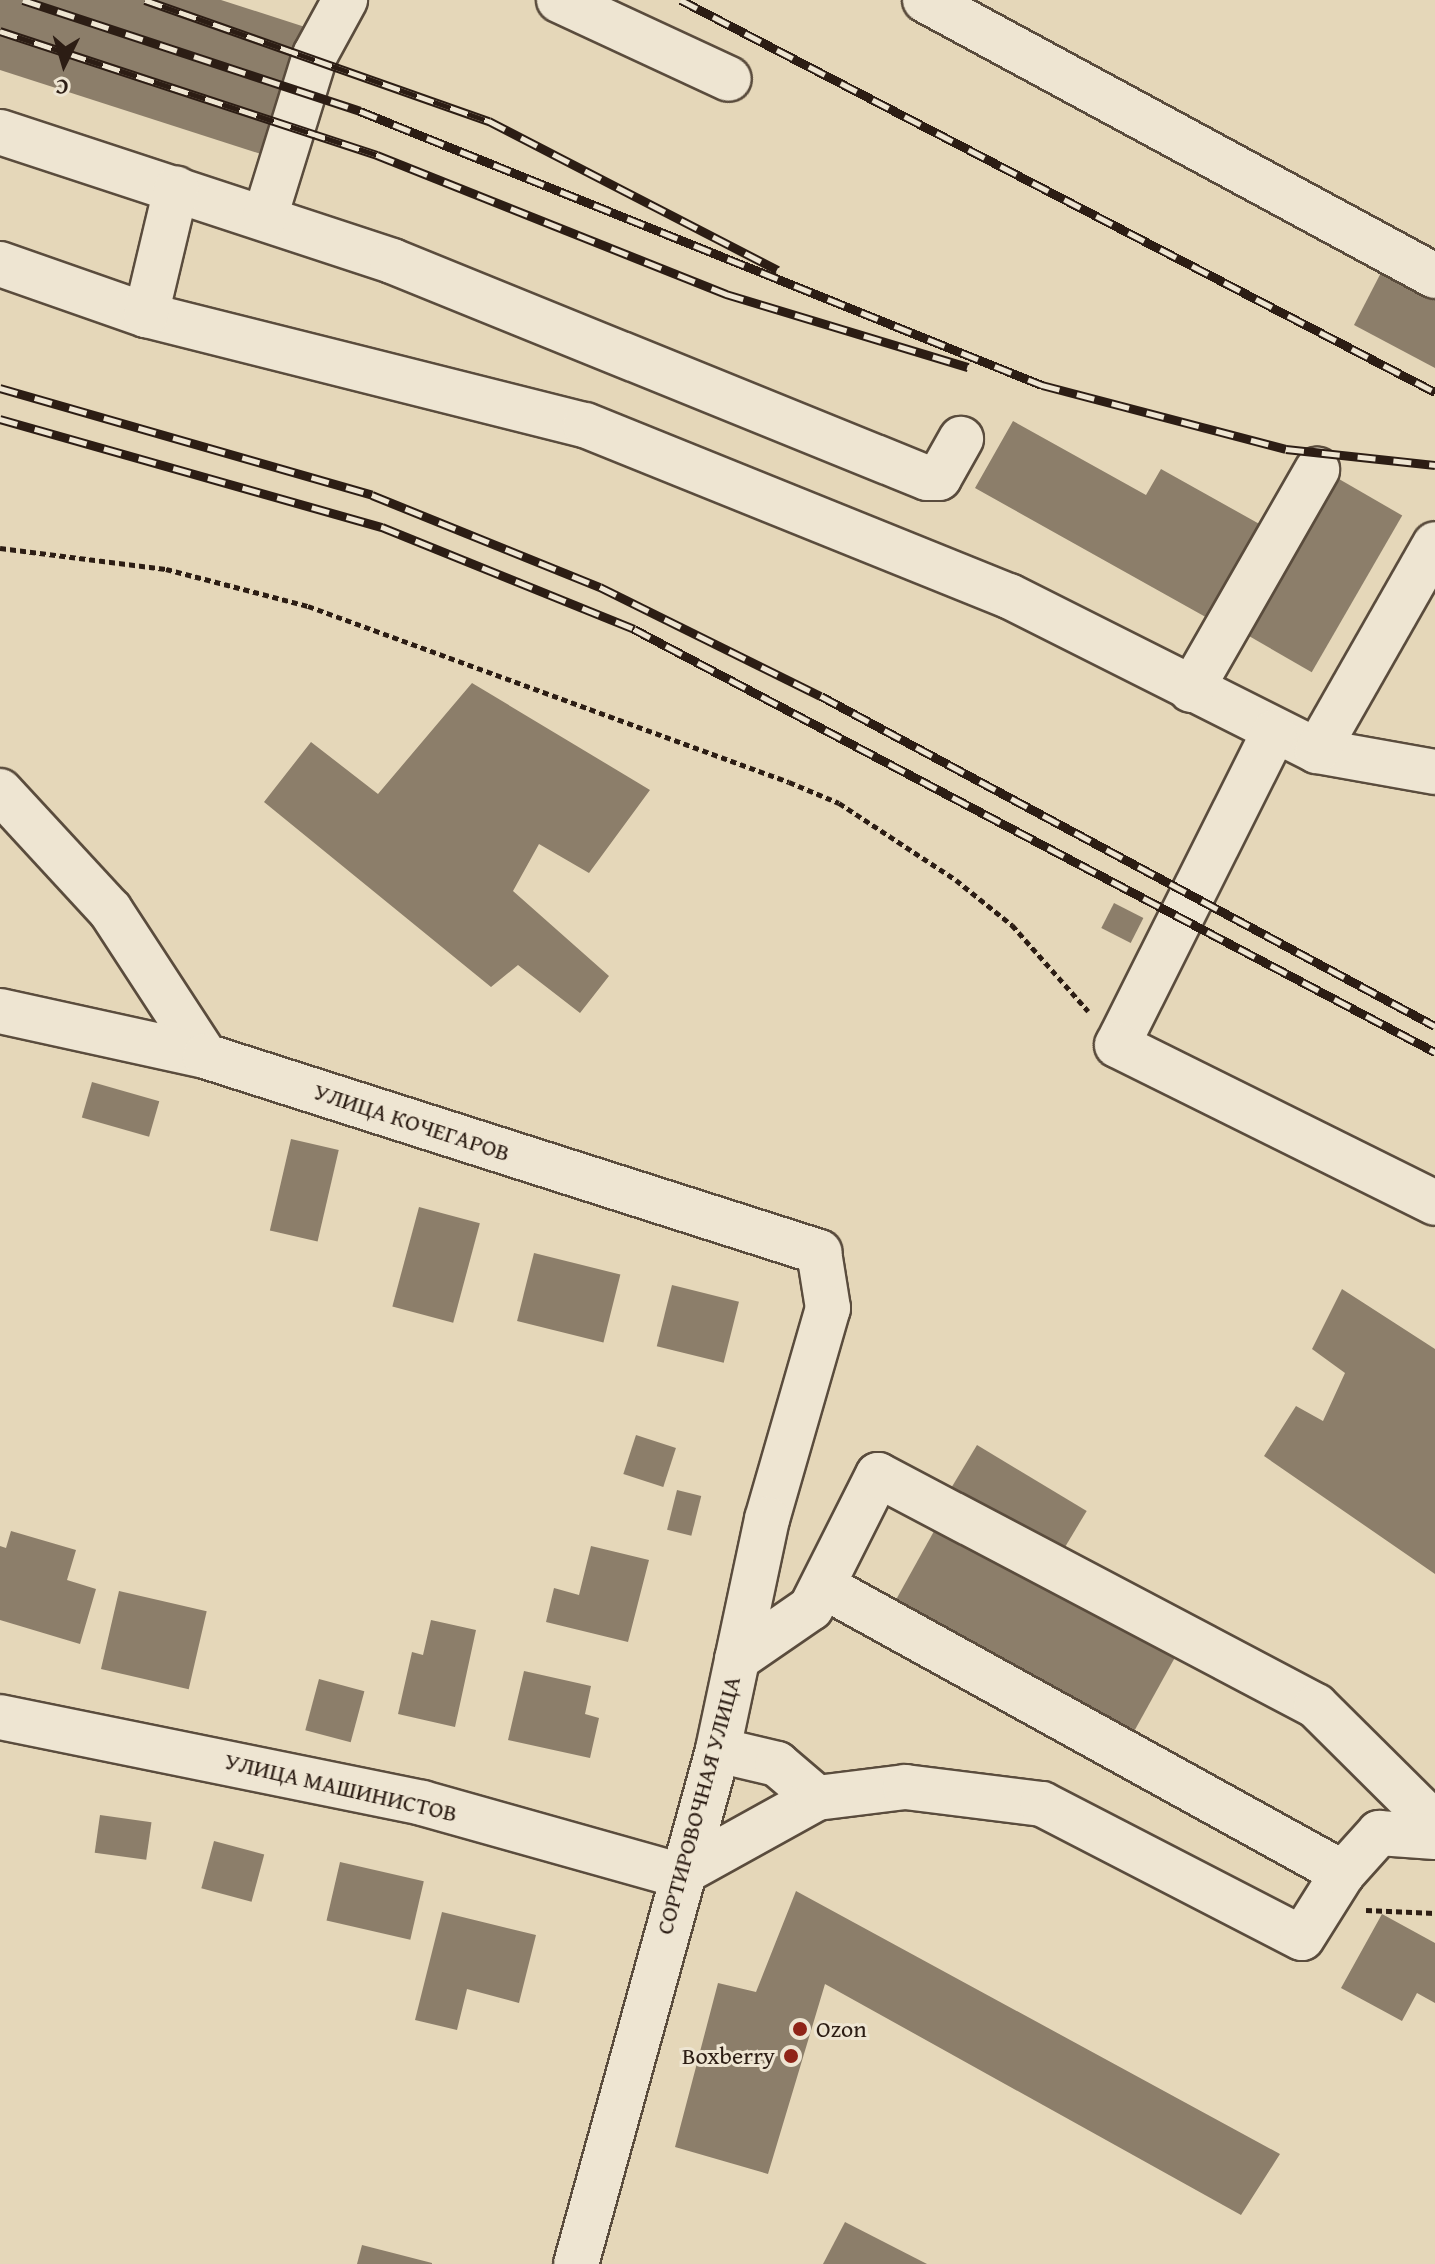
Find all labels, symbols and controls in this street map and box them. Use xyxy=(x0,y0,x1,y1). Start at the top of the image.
north arrow xyxy=(24,24,104,104)
text: С xyxy=(54,71,70,104)
street label: УЛИЦА КОЧЕГАРОВ xyxy=(310,1077,514,1167)
street label: СОРТИРОВОЧНАЯ УЛИЦА xyxy=(650,1673,746,1937)
street label: УЛИЦА МАШИНИСТОВ xyxy=(222,1746,460,1828)
place label: Ozon xyxy=(816,2015,867,2043)
marker: Ozon xyxy=(791,2020,809,2038)
place label: Boxberry xyxy=(682,2042,775,2070)
marker: Boxberry xyxy=(782,2047,800,2065)

